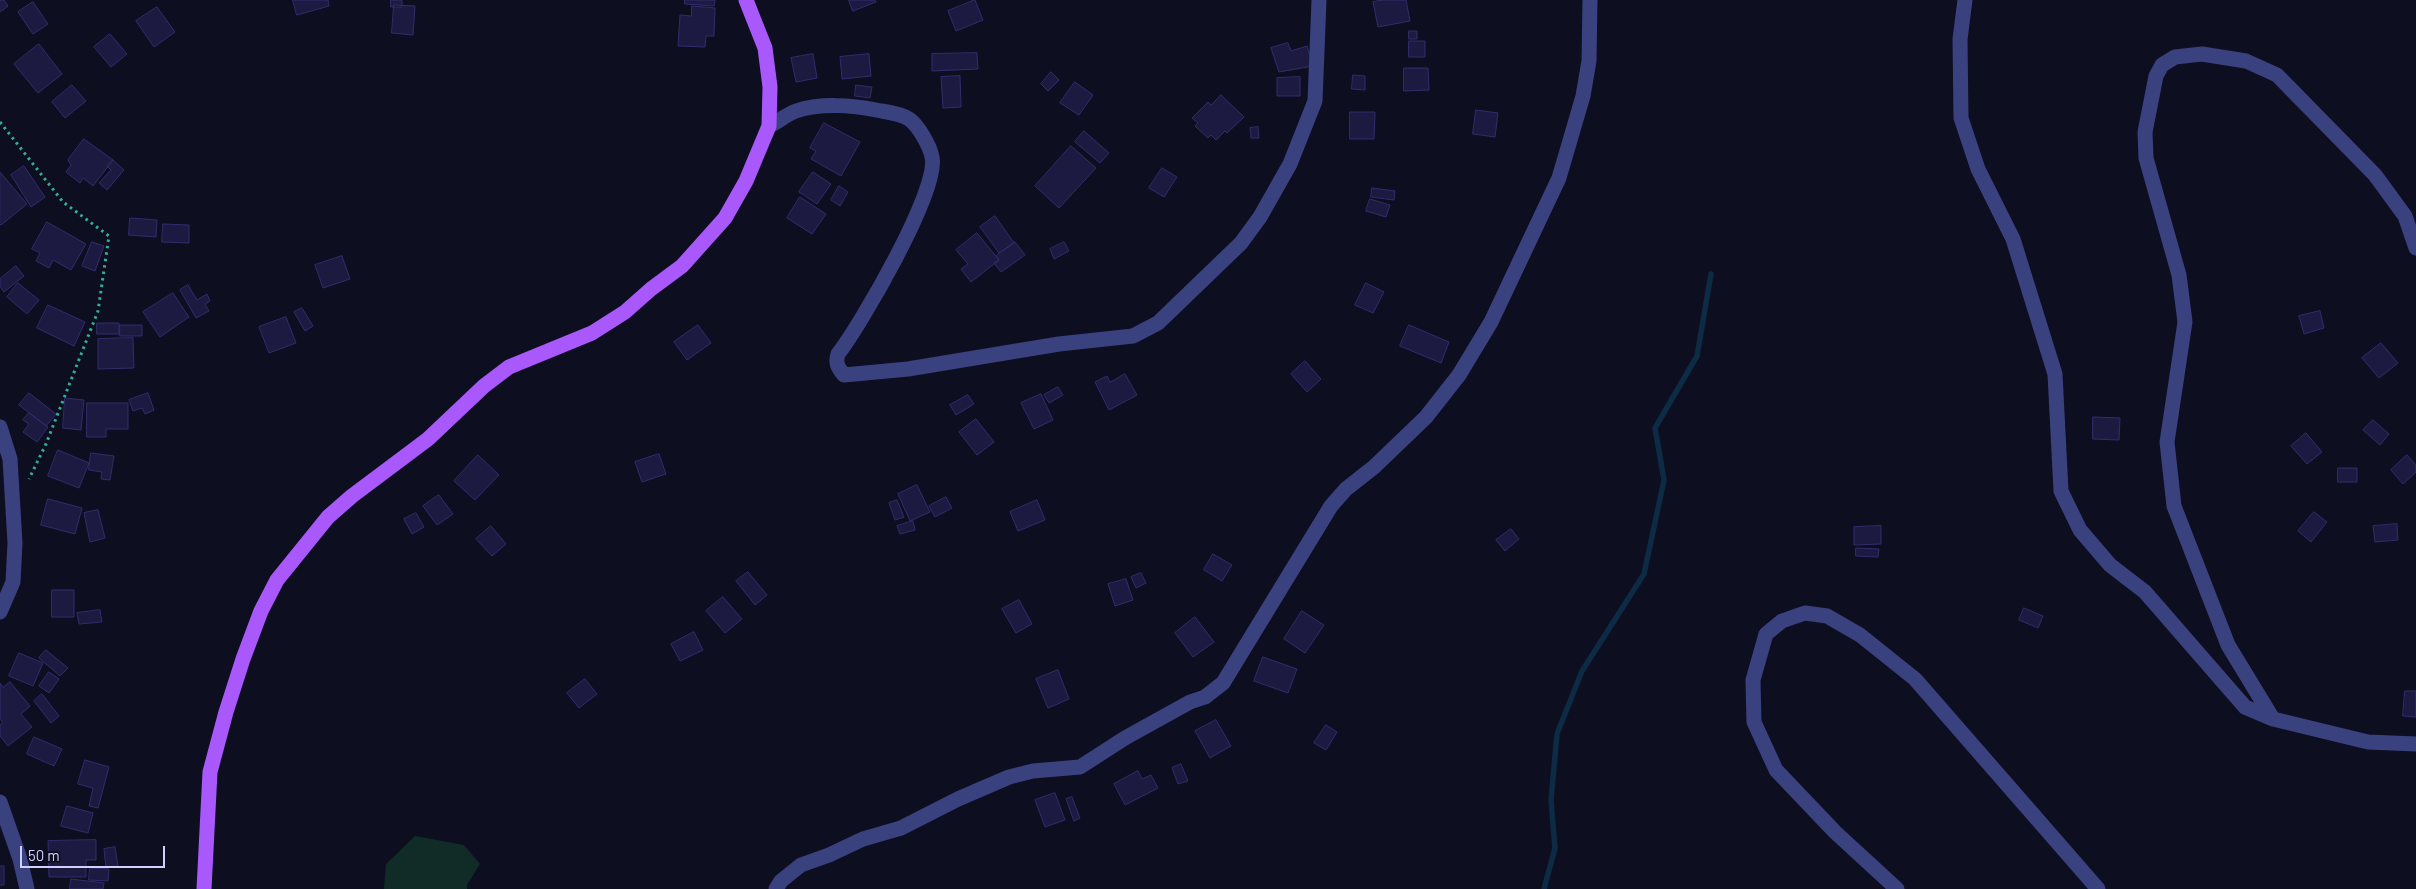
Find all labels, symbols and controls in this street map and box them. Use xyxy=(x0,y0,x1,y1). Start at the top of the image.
scale bar xyxy=(22,836,168,868)
text: 50 m xyxy=(28,846,60,864)

